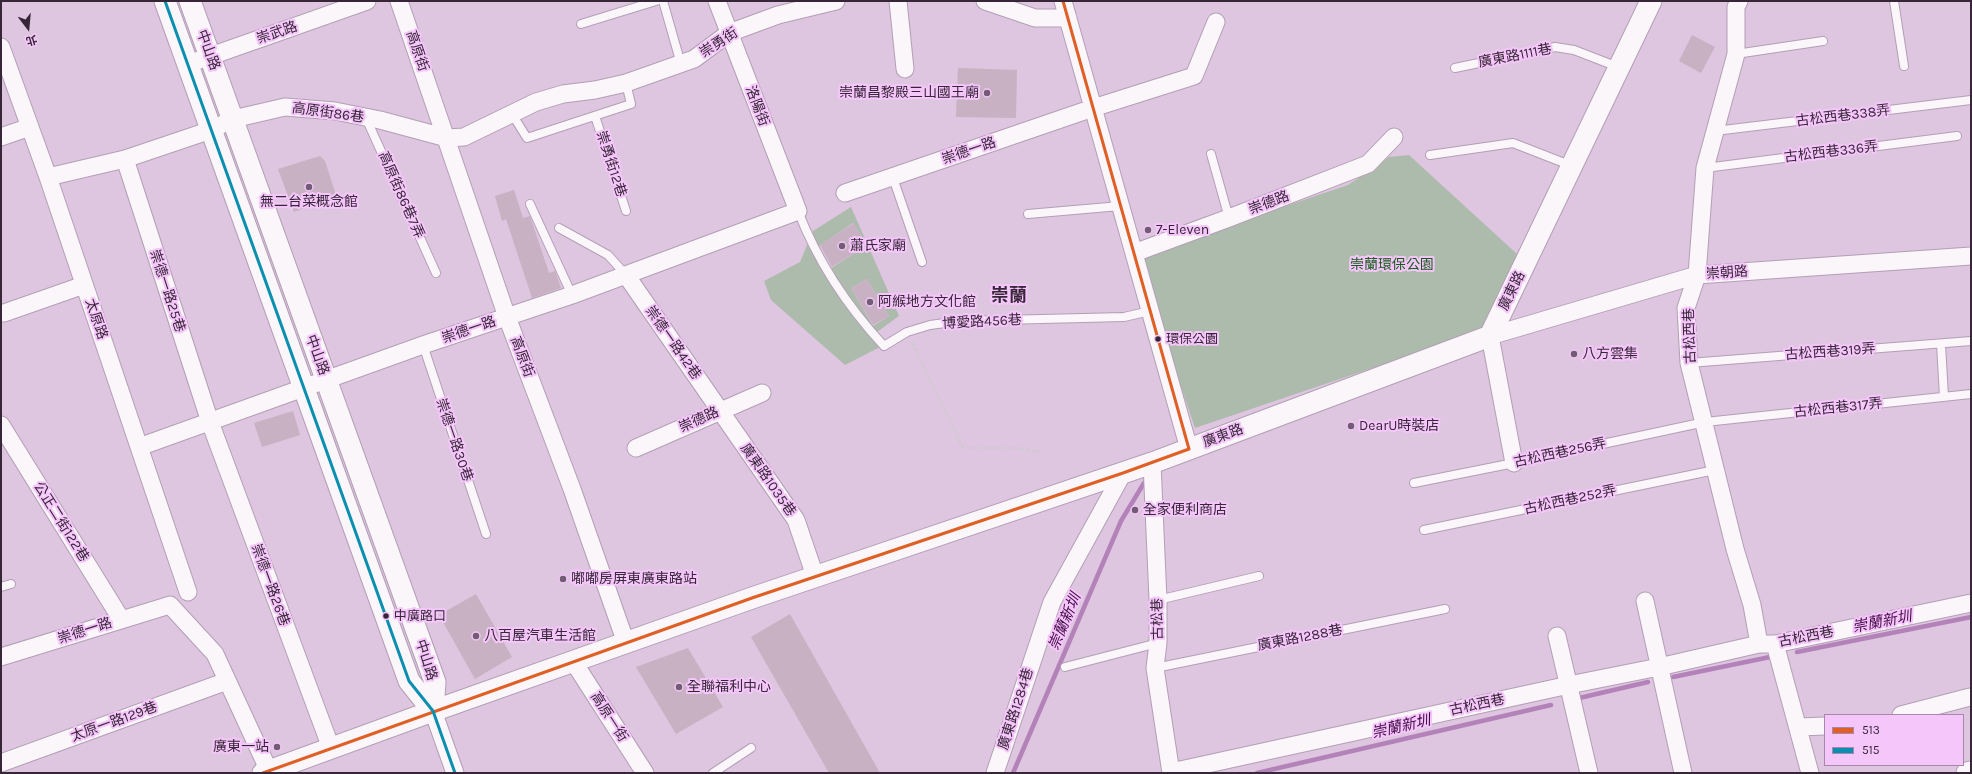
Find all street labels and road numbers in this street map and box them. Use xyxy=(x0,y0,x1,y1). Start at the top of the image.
street label: 崇武路 xyxy=(254,18,300,48)
street label: 崇勇街 xyxy=(697,25,741,61)
street label: 中山路 xyxy=(193,27,223,73)
street label: 高原街 xyxy=(402,28,432,74)
street label: 廣東路1111巷 xyxy=(1477,41,1553,71)
street label: 洛陽街 xyxy=(742,83,772,129)
street label: 高原街86巷 xyxy=(291,100,365,126)
street label: 古松西巷338弄 xyxy=(1795,102,1891,130)
street label: 崇勇街12巷 xyxy=(592,129,630,199)
street label: 崇德一路 xyxy=(940,134,998,168)
street label: 古松西巷336弄 xyxy=(1783,138,1879,166)
street label: 高原街86巷7弄 xyxy=(374,149,428,241)
street label: 崇德路 xyxy=(1246,188,1292,218)
street label: 崇德一路25巷 xyxy=(146,248,188,334)
street label: 崇朝路 xyxy=(1705,263,1749,283)
street label: 廣東路 xyxy=(1495,268,1529,314)
street label: 太原路 xyxy=(81,296,111,342)
street label: 崇德一路42巷 xyxy=(641,303,705,383)
street label: 古松西巷 xyxy=(1681,308,1699,364)
street label: 博愛路456巷 xyxy=(942,312,1022,332)
street label: 崇德一路 xyxy=(440,313,498,347)
street label: 中山路 xyxy=(302,332,332,378)
street label: 高原街 xyxy=(507,334,537,380)
street label: 古松西巷319弄 xyxy=(1784,340,1876,364)
street label: 古松西巷317弄 xyxy=(1793,395,1883,421)
street label: 崇德一路30巷 xyxy=(432,396,476,484)
street label: 崇德路 xyxy=(676,404,722,436)
street label: 廣東路 xyxy=(1200,421,1246,451)
street label: 古松西巷256弄 xyxy=(1512,435,1608,471)
street label: 廣東路1035巷 xyxy=(737,440,799,520)
street label: 公正二街122巷 xyxy=(30,479,92,565)
street label: 古松西巷252弄 xyxy=(1522,482,1618,518)
street label: 崇德一路26巷 xyxy=(247,542,293,628)
street label: 古松巷 xyxy=(1149,598,1167,640)
street label: 崇德一路 xyxy=(56,614,114,648)
street label: 廣東路1288巷 xyxy=(1256,622,1344,654)
street label: 古松西巷 xyxy=(1777,623,1835,651)
street label: 中山路 xyxy=(412,637,440,683)
street label: 廣東路1284巷 xyxy=(995,666,1037,752)
street label: 高原一街 xyxy=(587,689,631,745)
street label: 古松西巷 xyxy=(1448,691,1506,719)
street label: 太原一路129巷 xyxy=(68,699,160,745)

